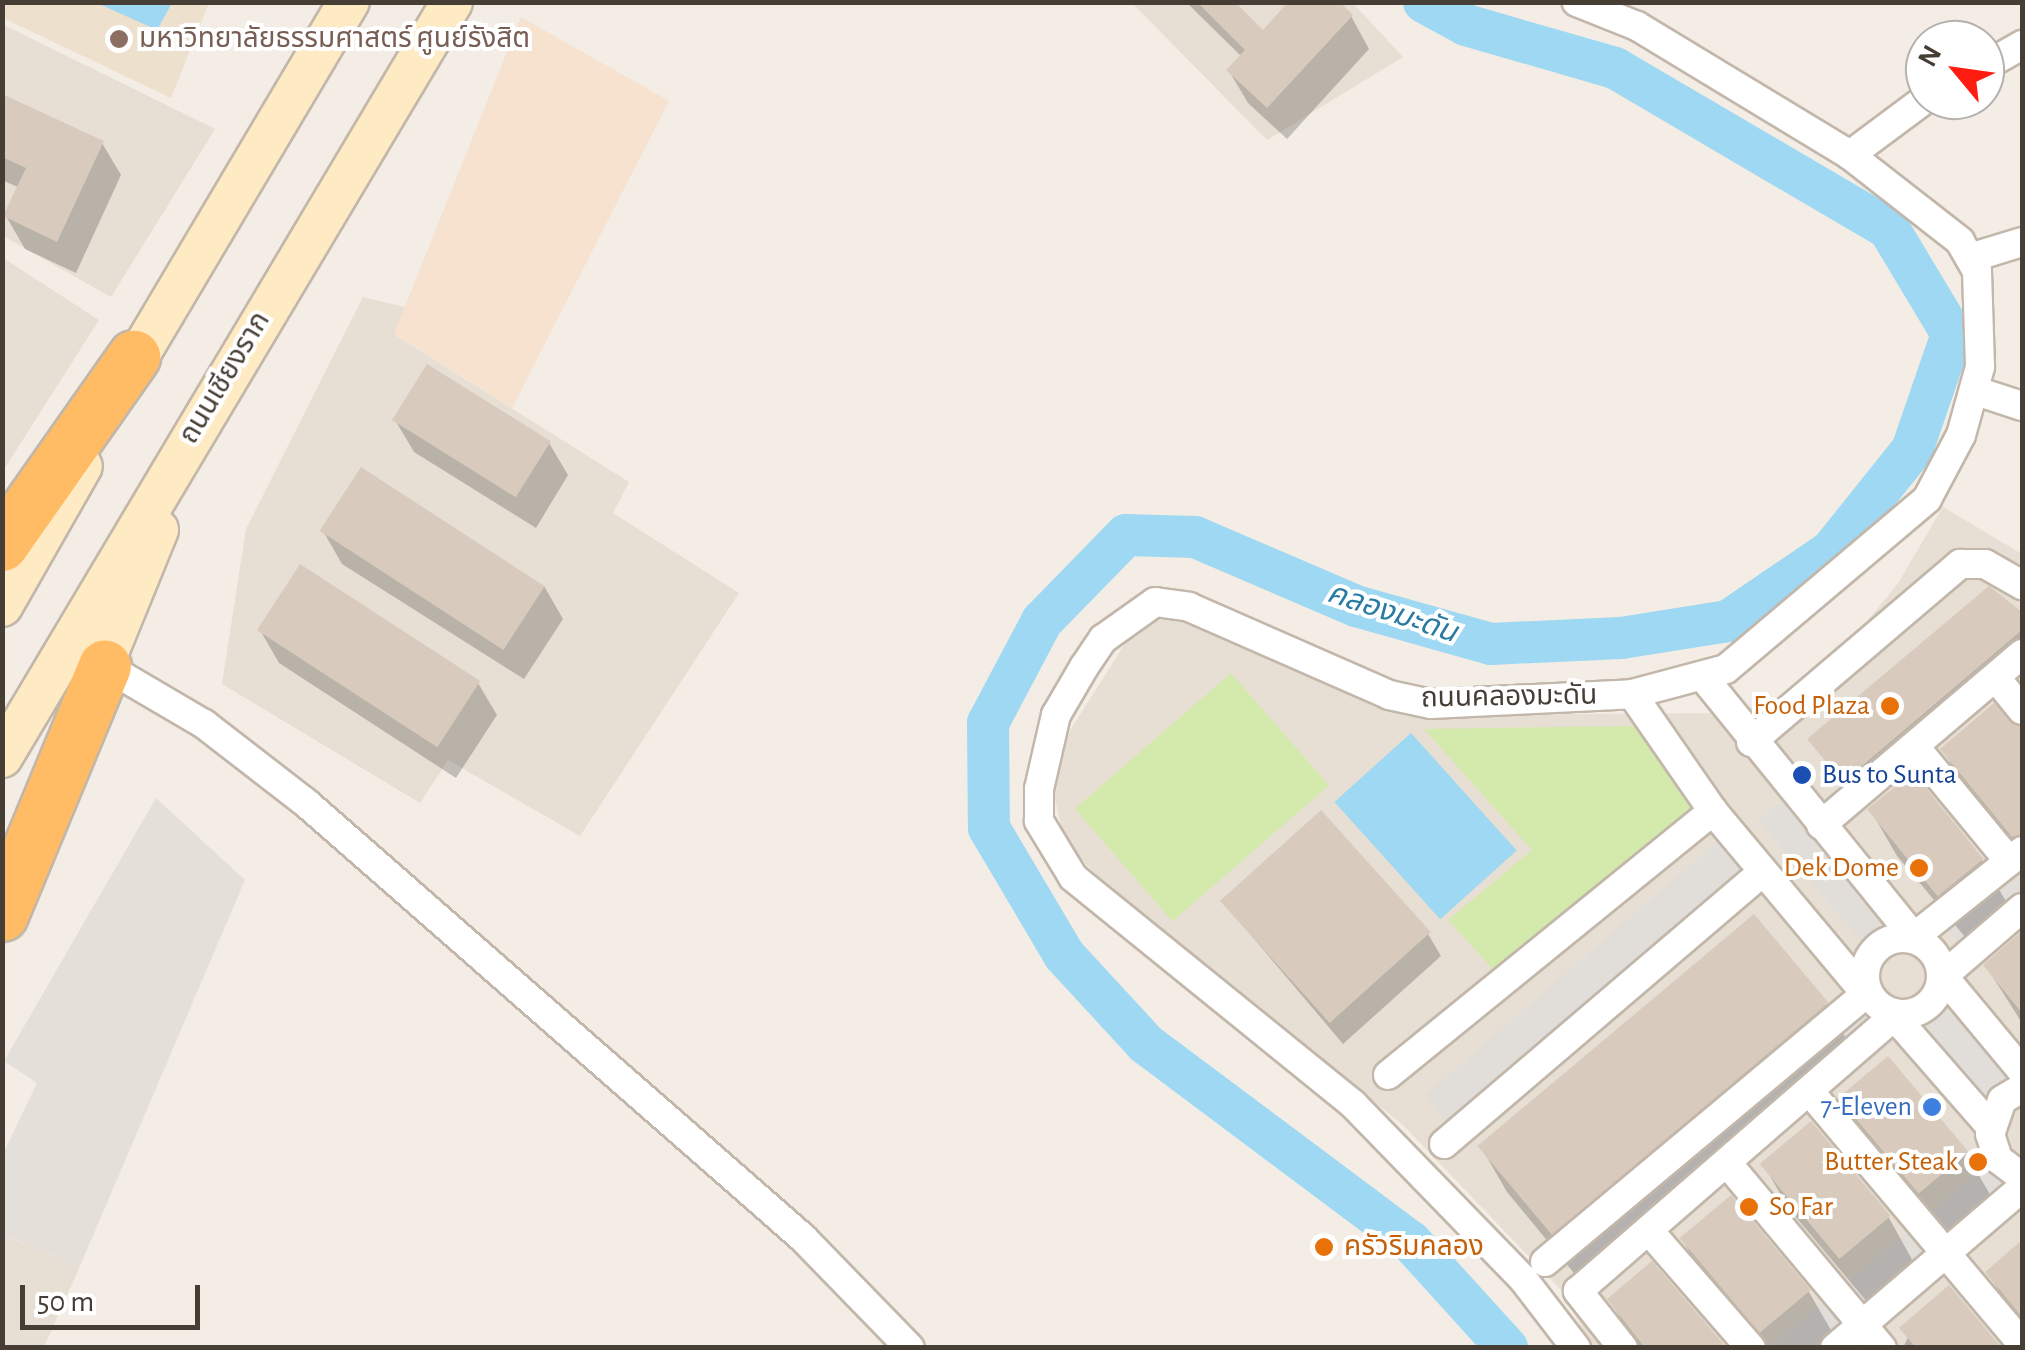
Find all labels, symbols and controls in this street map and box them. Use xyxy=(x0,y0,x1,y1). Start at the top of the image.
north arrow xyxy=(1905,20,2005,120)
place label: มหาวิทยาลัยธรรมศาสตร์ ศูนย์รังสิต xyxy=(139,22,530,56)
marker: มหาวิทยาลัยธรรมศาสตร์ ศูนย์รังสิต xyxy=(108,28,130,50)
text: N xyxy=(1914,41,1947,72)
street label: ถนนเชียงราก xyxy=(172,306,278,450)
water label: คลองมะดัน xyxy=(1323,575,1461,651)
street label: ถนนคลองมะดัน xyxy=(1420,679,1598,715)
place label: Food Plaza xyxy=(1753,689,1870,723)
marker: Food Plaza xyxy=(1879,695,1901,717)
place label: Bus to Sunta xyxy=(1822,758,1957,792)
marker: Bus to Sunta xyxy=(1791,764,1813,786)
place label: Dek Dome xyxy=(1784,851,1899,885)
marker: Dek Dome xyxy=(1908,857,1930,879)
place label: 7-Eleven xyxy=(1820,1090,1912,1124)
marker: 7-Eleven xyxy=(1921,1096,1943,1118)
place label: Butter Steak xyxy=(1824,1145,1958,1179)
marker: Butter Steak xyxy=(1967,1151,1989,1173)
place label: So Far xyxy=(1769,1190,1833,1224)
marker: So Far xyxy=(1738,1196,1760,1218)
place label: ครัวริมคลอง xyxy=(1344,1230,1484,1264)
marker: ครัวริมคลอง xyxy=(1313,1236,1335,1258)
scale bar xyxy=(25,1265,205,1327)
text: 50 m xyxy=(37,1287,94,1317)

